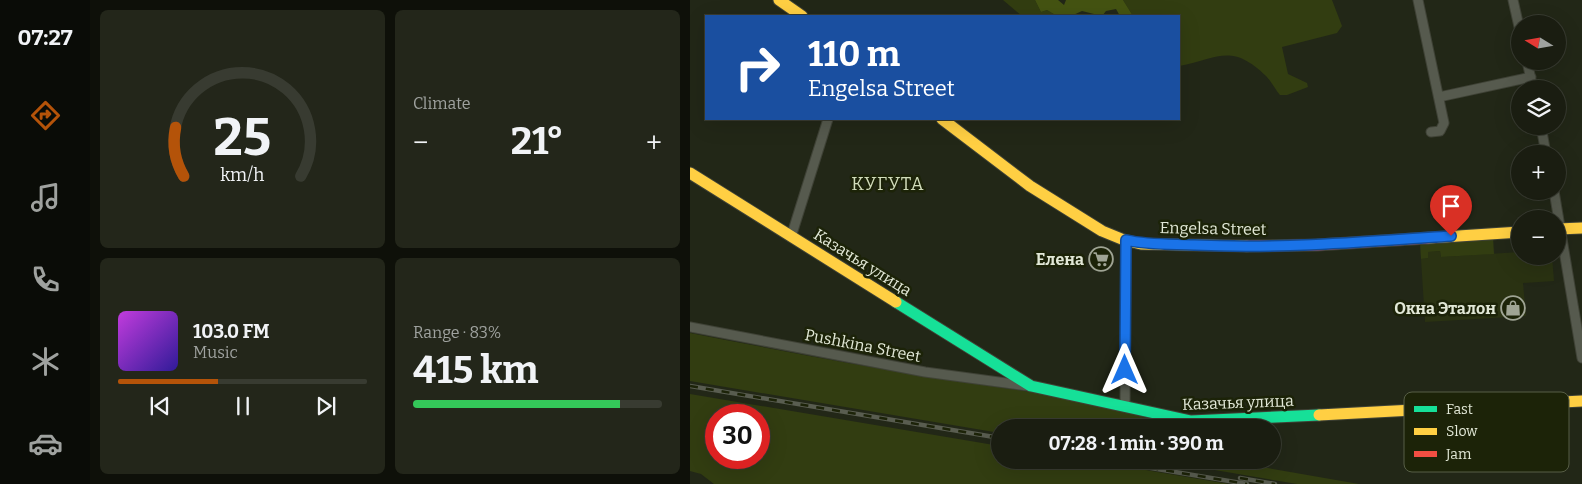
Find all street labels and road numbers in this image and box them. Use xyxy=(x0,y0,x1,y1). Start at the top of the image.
street label: Engelsa Street xyxy=(1159,218,1267,239)
street label: Казачья улица xyxy=(810,225,915,300)
street label: Pushkina Street xyxy=(803,325,923,366)
street label: Казачья улица xyxy=(1182,391,1294,414)

